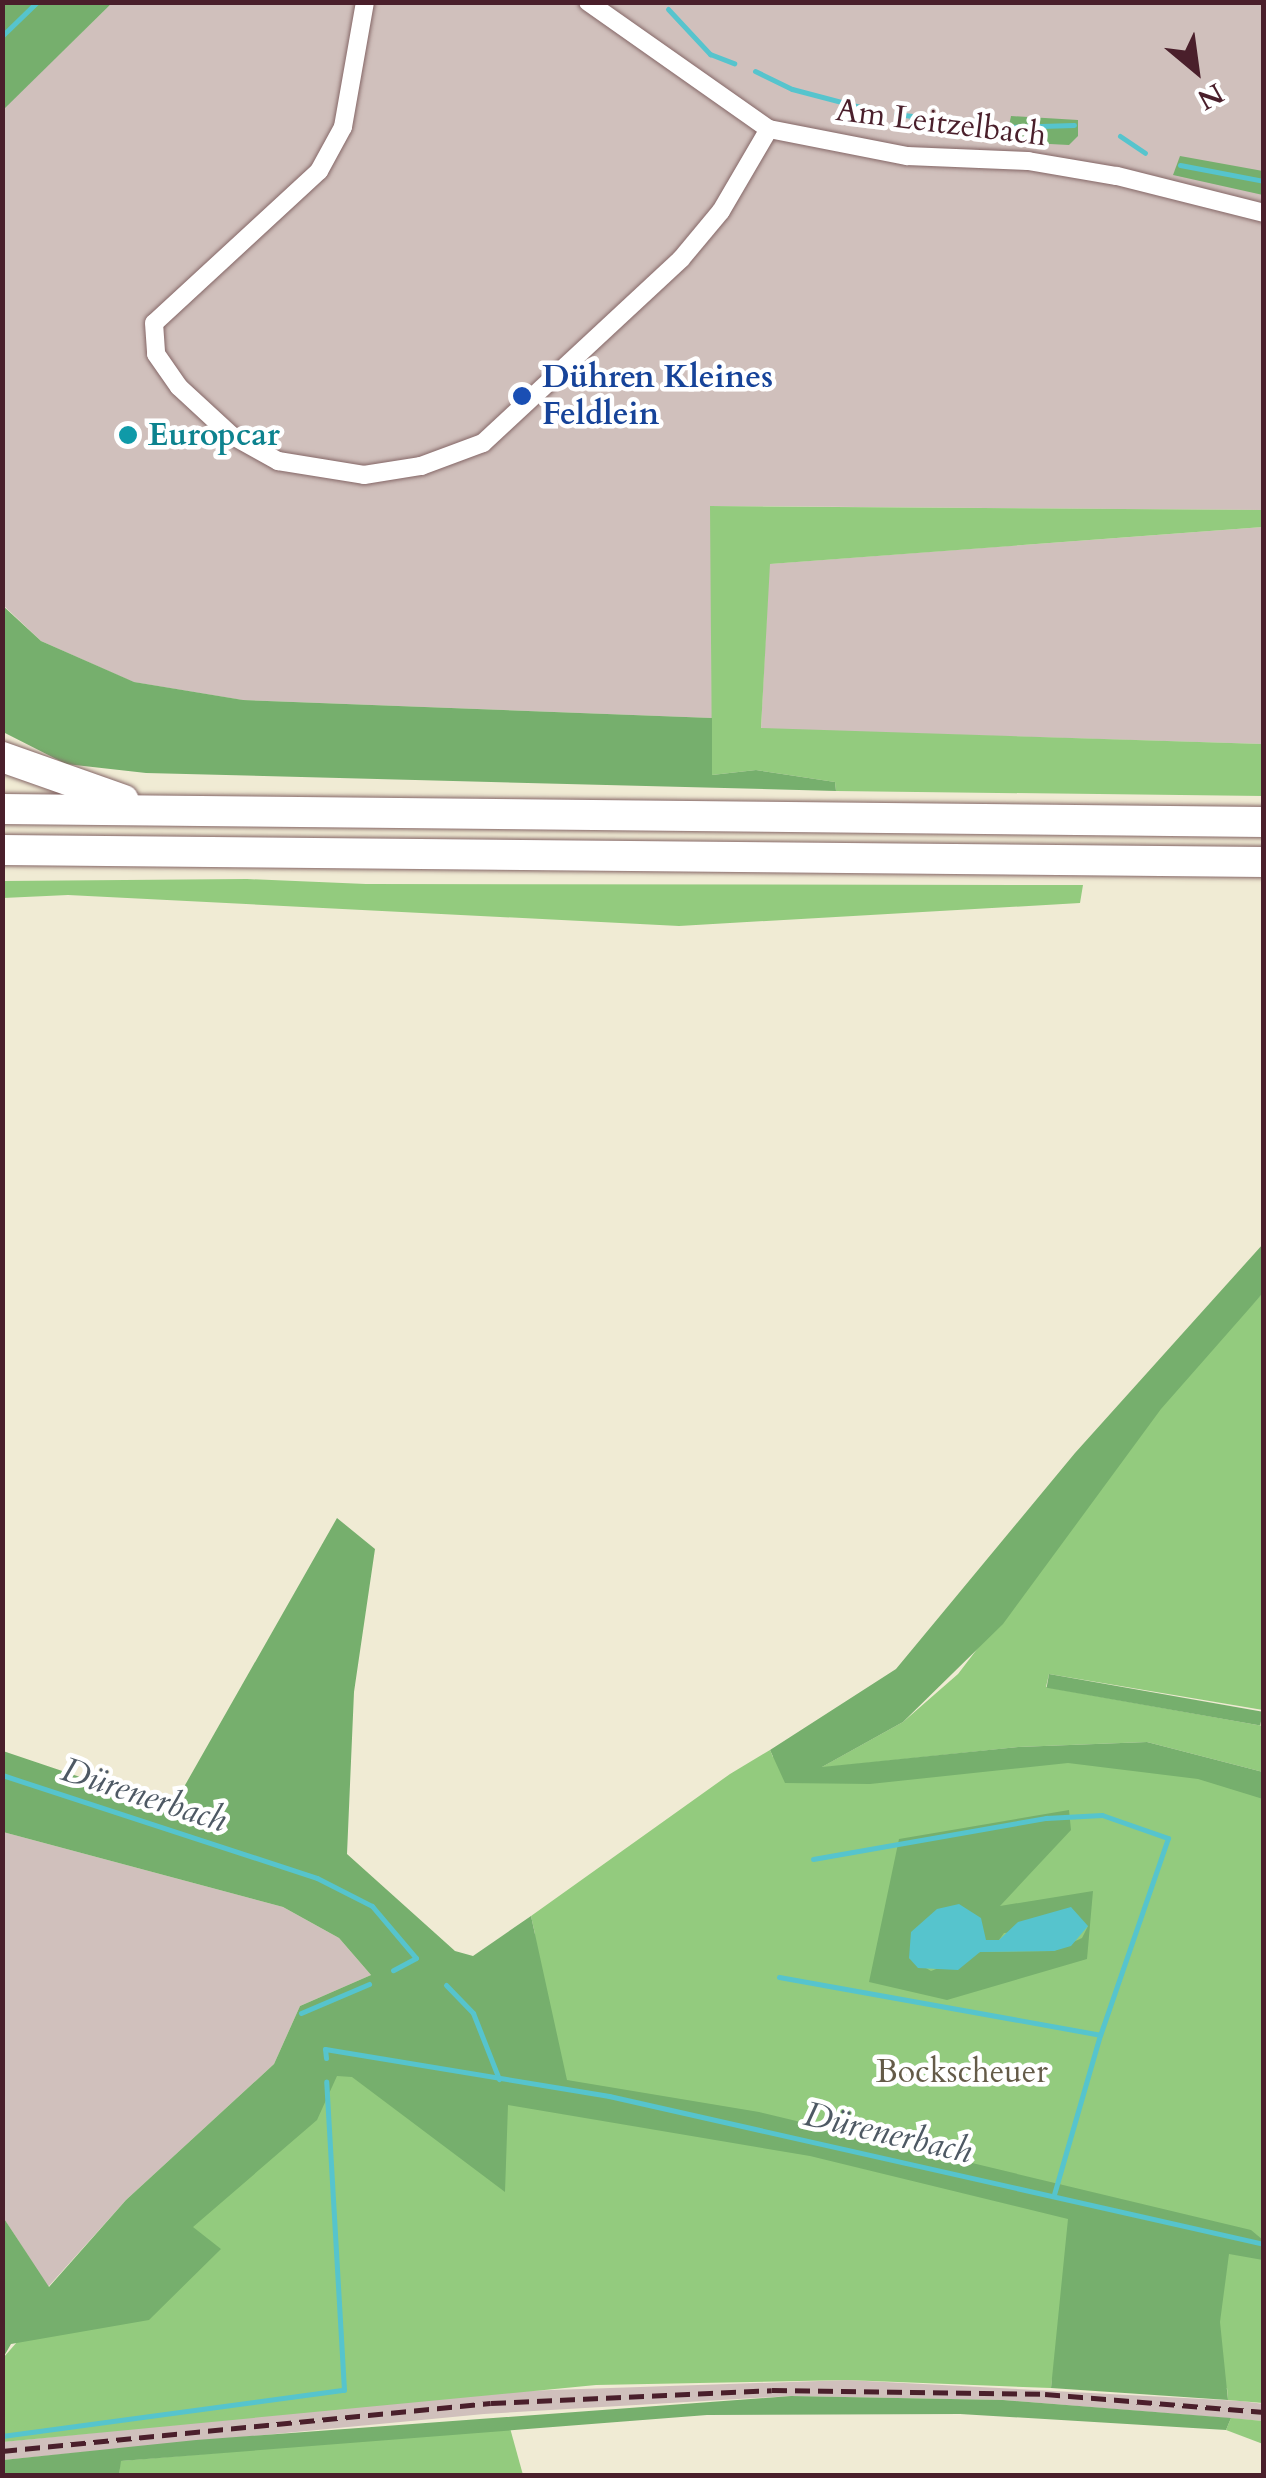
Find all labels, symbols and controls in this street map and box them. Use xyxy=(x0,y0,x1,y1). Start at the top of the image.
north arrow xyxy=(1146,20,1246,120)
text: N xyxy=(1191,74,1230,119)
street label: Am Leitzelbach xyxy=(834,91,1048,155)
place label: Dühren Kleines Feldlein xyxy=(542,359,773,434)
marker: Dühren Kleines Feldlein xyxy=(511,385,533,407)
place label: Europcar xyxy=(148,416,280,454)
marker: Europcar xyxy=(117,424,139,446)
water label: Dürenerbach xyxy=(56,1749,232,1841)
park label: Bockscheuer xyxy=(876,2053,1048,2091)
water label: Dürenerbach xyxy=(800,2093,976,2173)

